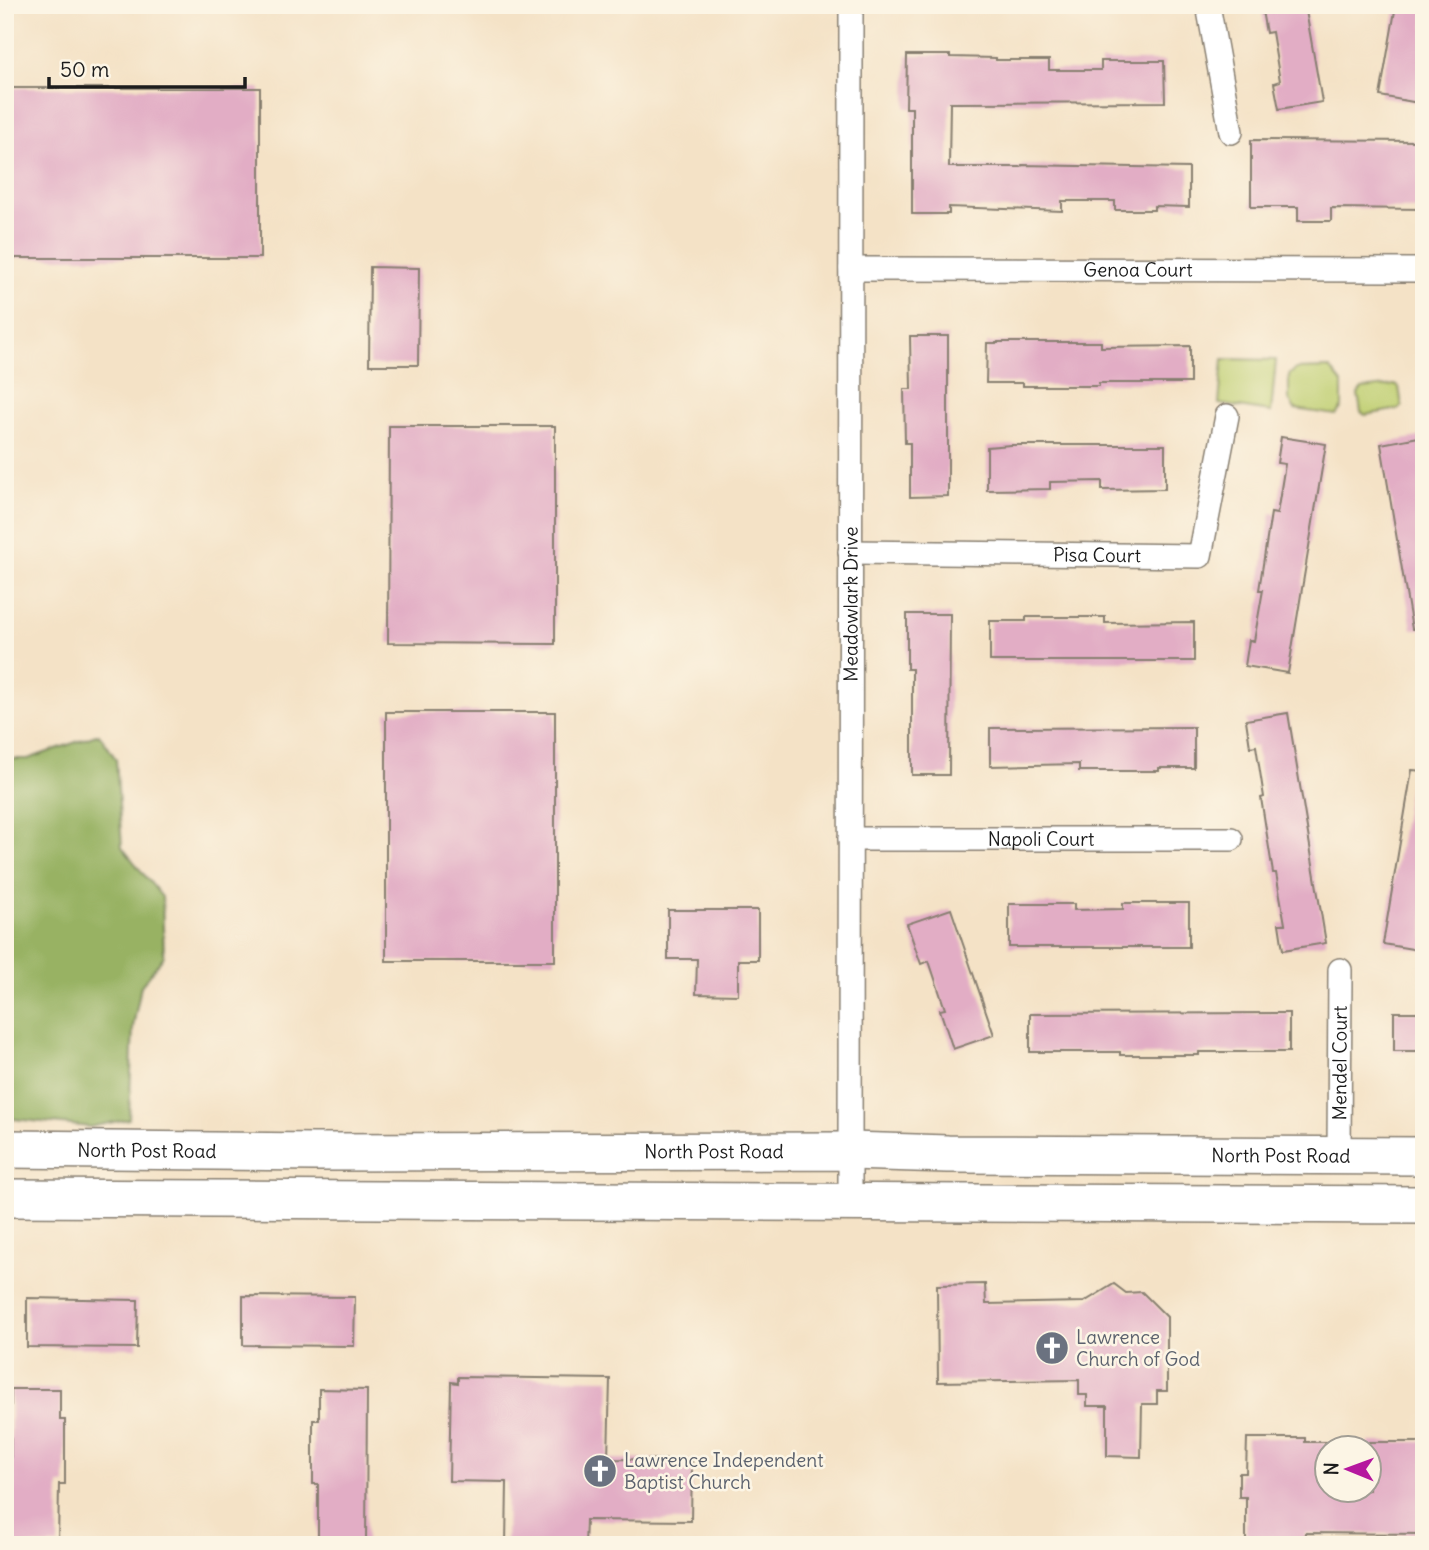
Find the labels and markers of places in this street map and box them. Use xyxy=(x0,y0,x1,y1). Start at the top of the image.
place label: Lawrence Church of God xyxy=(1076,1325,1200,1371)
church icon: Lawrence Church of God xyxy=(1033,1329,1071,1367)
place label: Lawrence Independent Baptist Church xyxy=(624,1448,824,1494)
church icon: Lawrence Independent Baptist Church xyxy=(581,1452,619,1490)

